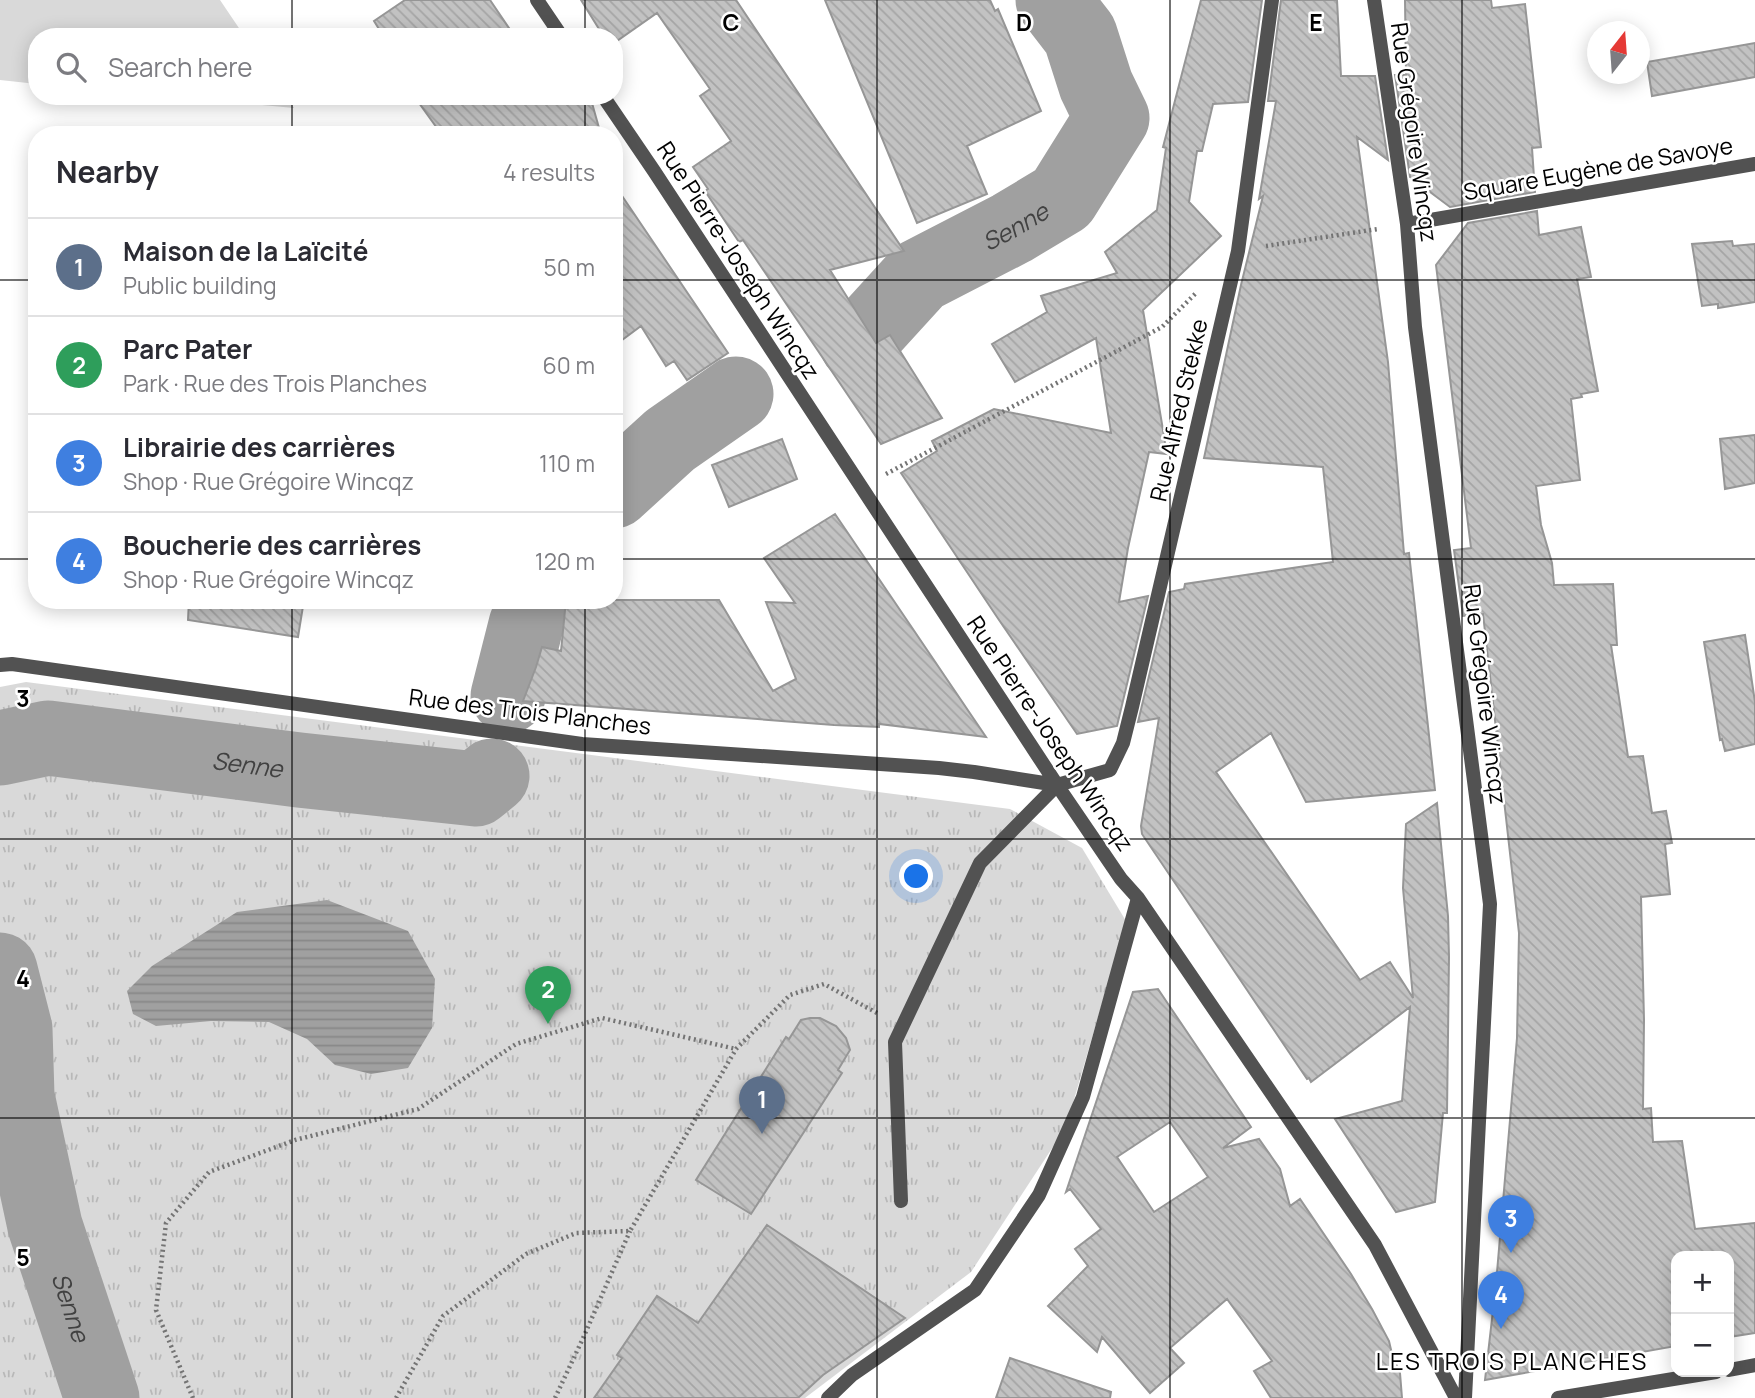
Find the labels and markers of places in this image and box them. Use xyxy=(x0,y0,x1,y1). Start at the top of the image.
pin: 2 xyxy=(525,966,571,1024)
pin: 1 xyxy=(739,1076,785,1134)
pin: 3 xyxy=(1488,1195,1534,1253)
pin: 4 xyxy=(1478,1271,1524,1329)

